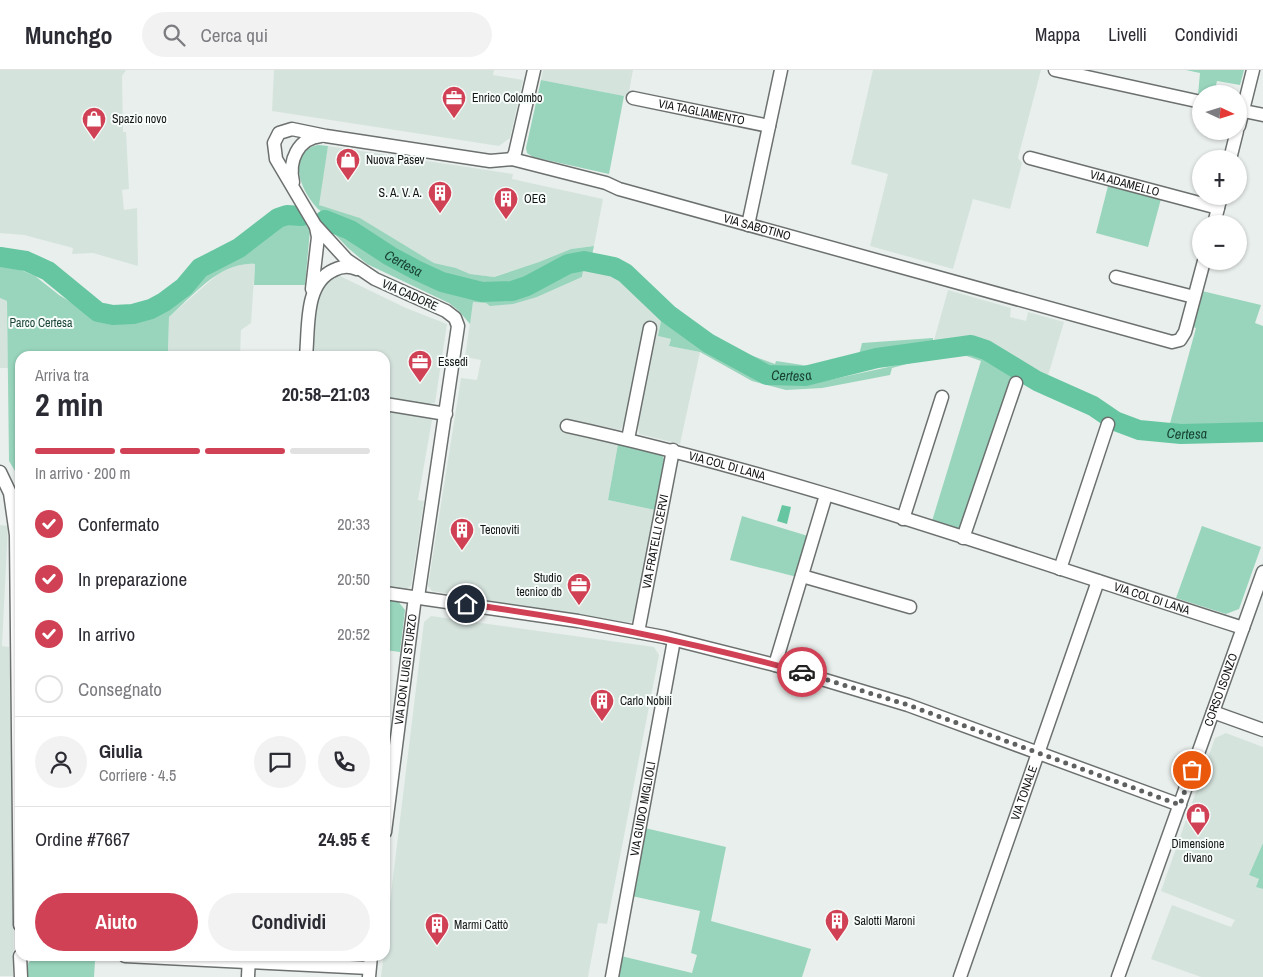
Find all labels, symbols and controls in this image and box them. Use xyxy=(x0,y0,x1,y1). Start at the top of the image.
search box xyxy=(142,12,492,57)
text: Munchgo xyxy=(25,19,112,51)
icon: search xyxy=(160,21,188,49)
text: Cerca qui xyxy=(200,22,268,48)
text: Mappa xyxy=(1035,22,1080,47)
text: Livelli xyxy=(1108,22,1147,47)
text: Condividi xyxy=(1175,22,1238,47)
office icon: Enrico Colombo xyxy=(441,85,467,119)
north arrow xyxy=(1192,85,1248,140)
map controls xyxy=(1192,85,1247,270)
place label: Enrico Colombo xyxy=(472,90,543,106)
street label: VIA TAGLIAMENTO xyxy=(657,95,746,129)
shop icon: Spazio novo xyxy=(81,106,107,140)
place label: Spazio novo xyxy=(112,111,167,127)
shop icon: Nuova Pasev xyxy=(335,147,361,181)
button: + xyxy=(1192,150,1247,205)
place label: Nuova Pasev xyxy=(366,152,425,168)
street label: VIA ADAMELLO xyxy=(1088,166,1162,200)
building icon: S. A. V. A. xyxy=(427,180,453,214)
place label: S. A. V. A. xyxy=(379,185,422,201)
building icon: OEG xyxy=(493,186,519,220)
place label: OEG xyxy=(524,191,546,207)
street label: VIA SABOTINO xyxy=(722,210,793,244)
button: − xyxy=(1192,215,1247,270)
water label: Certesa xyxy=(381,246,425,281)
street label: VIA CADORE xyxy=(379,275,441,315)
park label: Parco Certesa xyxy=(10,315,73,331)
office icon: Essedi xyxy=(407,349,433,383)
place label: Essedi xyxy=(438,354,468,370)
text: Arriva tra xyxy=(35,364,89,386)
water label: Certesa xyxy=(771,366,813,385)
text: 20:58–21:03 xyxy=(282,381,370,407)
text: 2 min xyxy=(35,383,104,426)
water label: Certesa xyxy=(1166,424,1207,443)
street label: VIA COL DI LANA xyxy=(687,448,768,484)
text: In arrivo · 200 m xyxy=(35,462,131,484)
street label: VIA FRATELLI CERVI xyxy=(638,493,672,590)
icon: check xyxy=(35,510,63,538)
text: Confermato xyxy=(78,511,159,537)
text: 20:33 xyxy=(337,513,370,535)
building icon: Tecnoviti xyxy=(449,517,475,551)
place label: Tecnoviti xyxy=(480,522,519,538)
icon: check xyxy=(35,565,63,593)
text: In preparazione xyxy=(78,566,187,592)
text: 20:50 xyxy=(337,568,370,590)
place label: Studio tecnico db xyxy=(517,570,562,600)
office icon: Studio tecnico db xyxy=(566,572,592,606)
street label: VIA COL DI LANA xyxy=(1112,579,1192,619)
pin xyxy=(445,583,487,625)
icon: home xyxy=(452,590,480,618)
street label: VIA DON LUIGI STURZO xyxy=(391,613,421,726)
icon: check xyxy=(35,620,63,648)
text: In arrivo xyxy=(78,621,135,647)
text: 20:52 xyxy=(337,623,370,645)
courier xyxy=(777,647,827,697)
street label: CORSO ISONZO xyxy=(1200,651,1241,729)
icon: car xyxy=(788,658,816,686)
text: Consegnato xyxy=(78,676,162,702)
building icon: Carlo Nobili xyxy=(589,688,615,722)
place label: Carlo Nobili xyxy=(620,693,672,709)
button: person xyxy=(35,736,87,788)
button: chat xyxy=(254,736,306,788)
button: phone xyxy=(318,736,370,788)
text: Giulia xyxy=(99,738,142,764)
pin xyxy=(1171,749,1213,791)
icon: bag xyxy=(1178,756,1206,784)
street label: VIA GUIDO MIGLIOLI xyxy=(626,760,659,857)
street label: VIA TONALE xyxy=(1007,763,1041,823)
text: Corriere · 4.5 xyxy=(99,764,176,786)
shop icon: Dimensione divano xyxy=(1185,802,1211,836)
text: Ordine #7667 xyxy=(35,826,130,852)
text: 24.95 € xyxy=(318,826,370,852)
place label: Dimensione divano xyxy=(1171,836,1225,866)
button: Aiuto xyxy=(35,893,198,951)
button: Condividi xyxy=(208,893,370,951)
building icon: Salotti Maroni xyxy=(824,908,850,942)
building icon: Marmi Cattò xyxy=(424,912,450,946)
place label: Salotti Maroni xyxy=(854,913,915,929)
place label: Marmi Cattò xyxy=(454,917,508,933)

